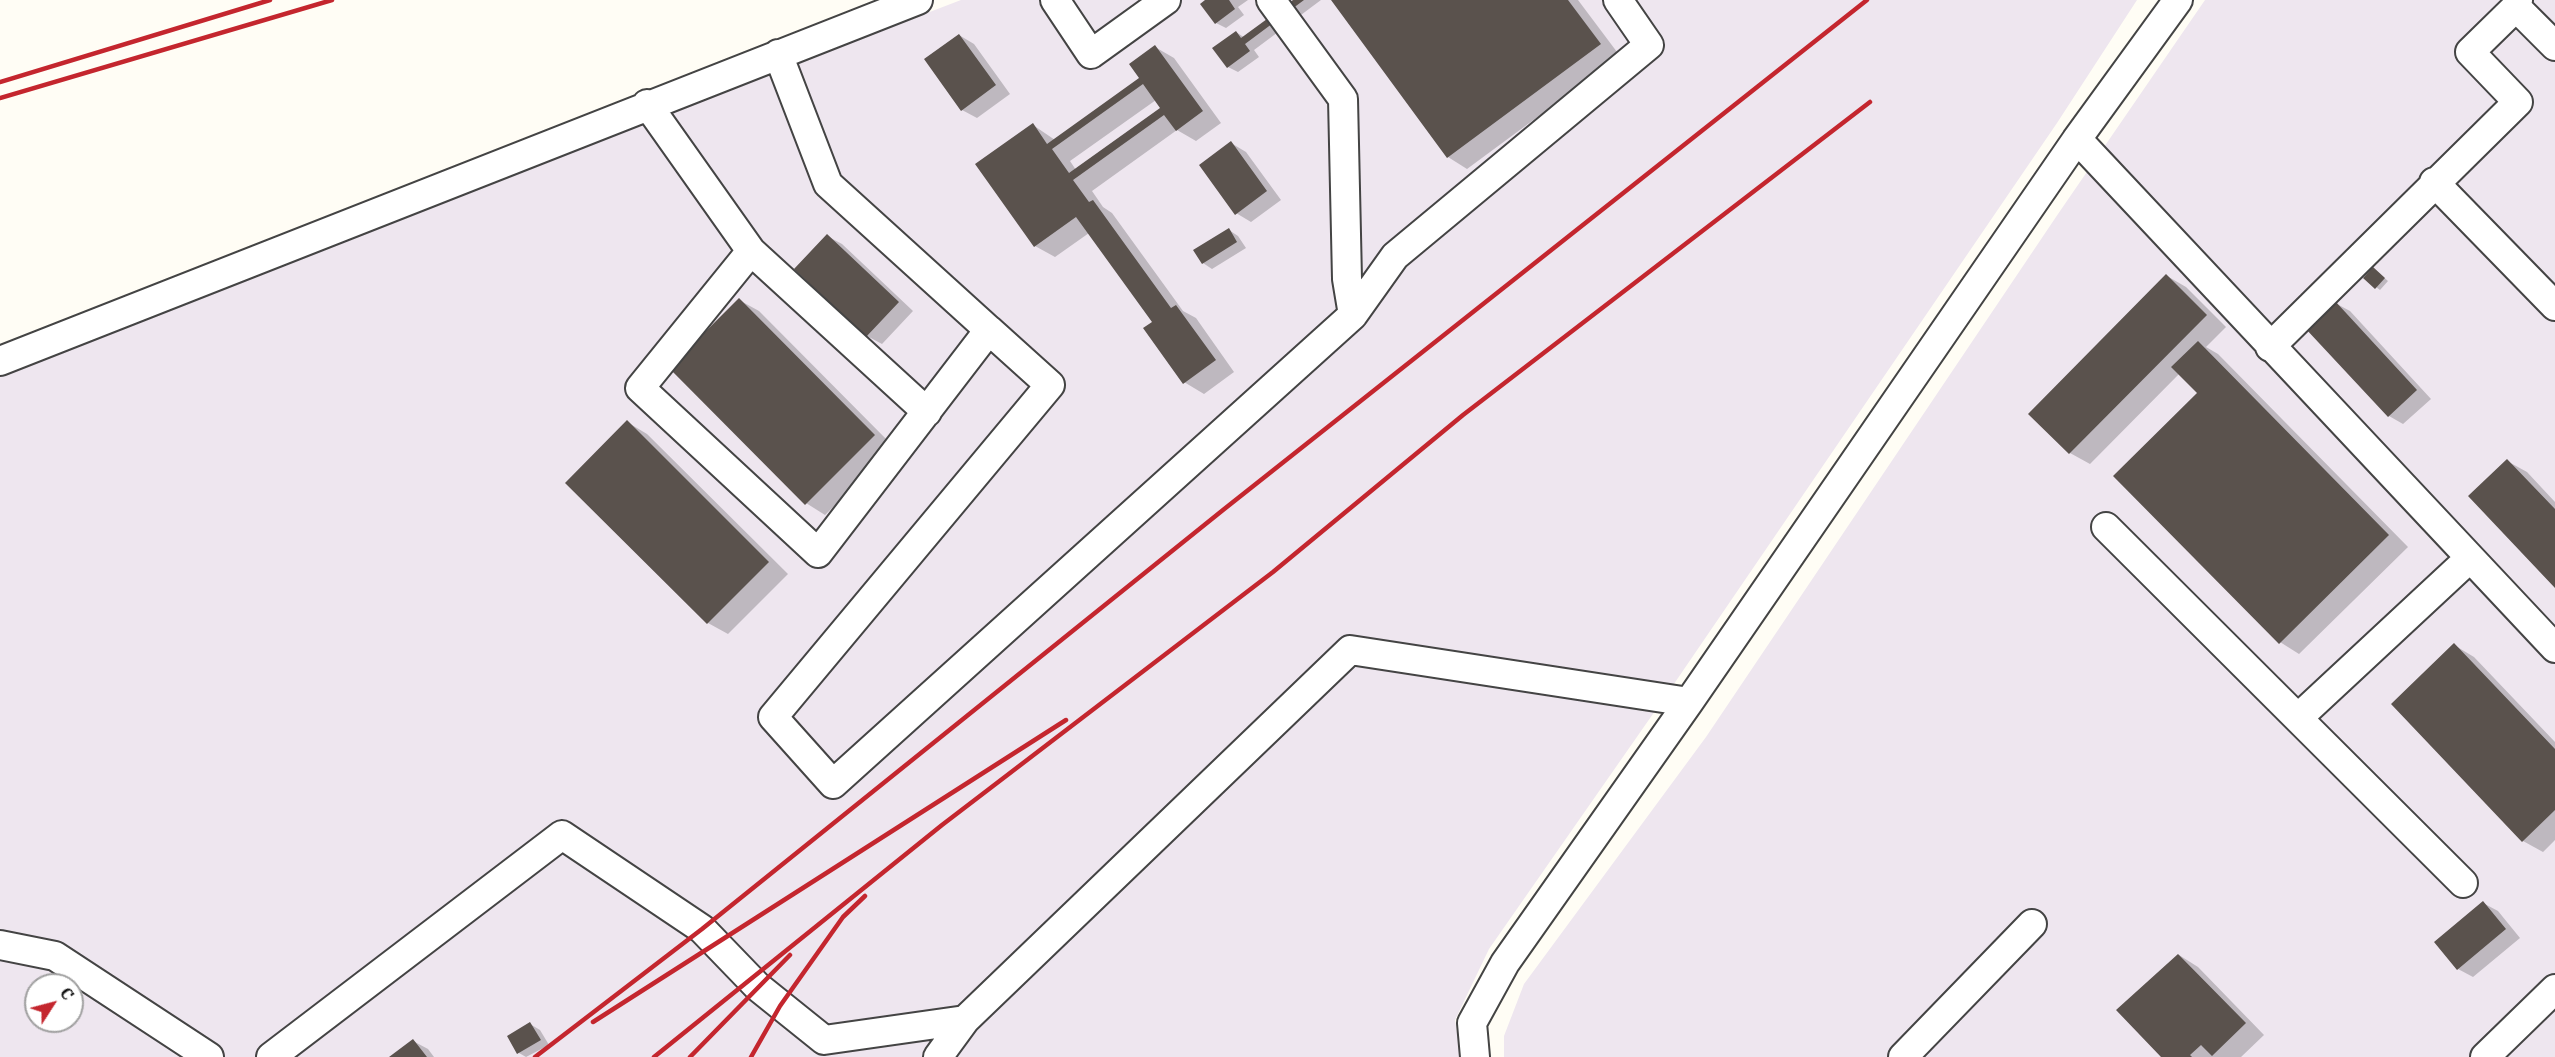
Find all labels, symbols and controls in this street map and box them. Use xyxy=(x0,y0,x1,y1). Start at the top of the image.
north arrow xyxy=(24,973,84,1033)
text: С xyxy=(56,983,78,1004)

